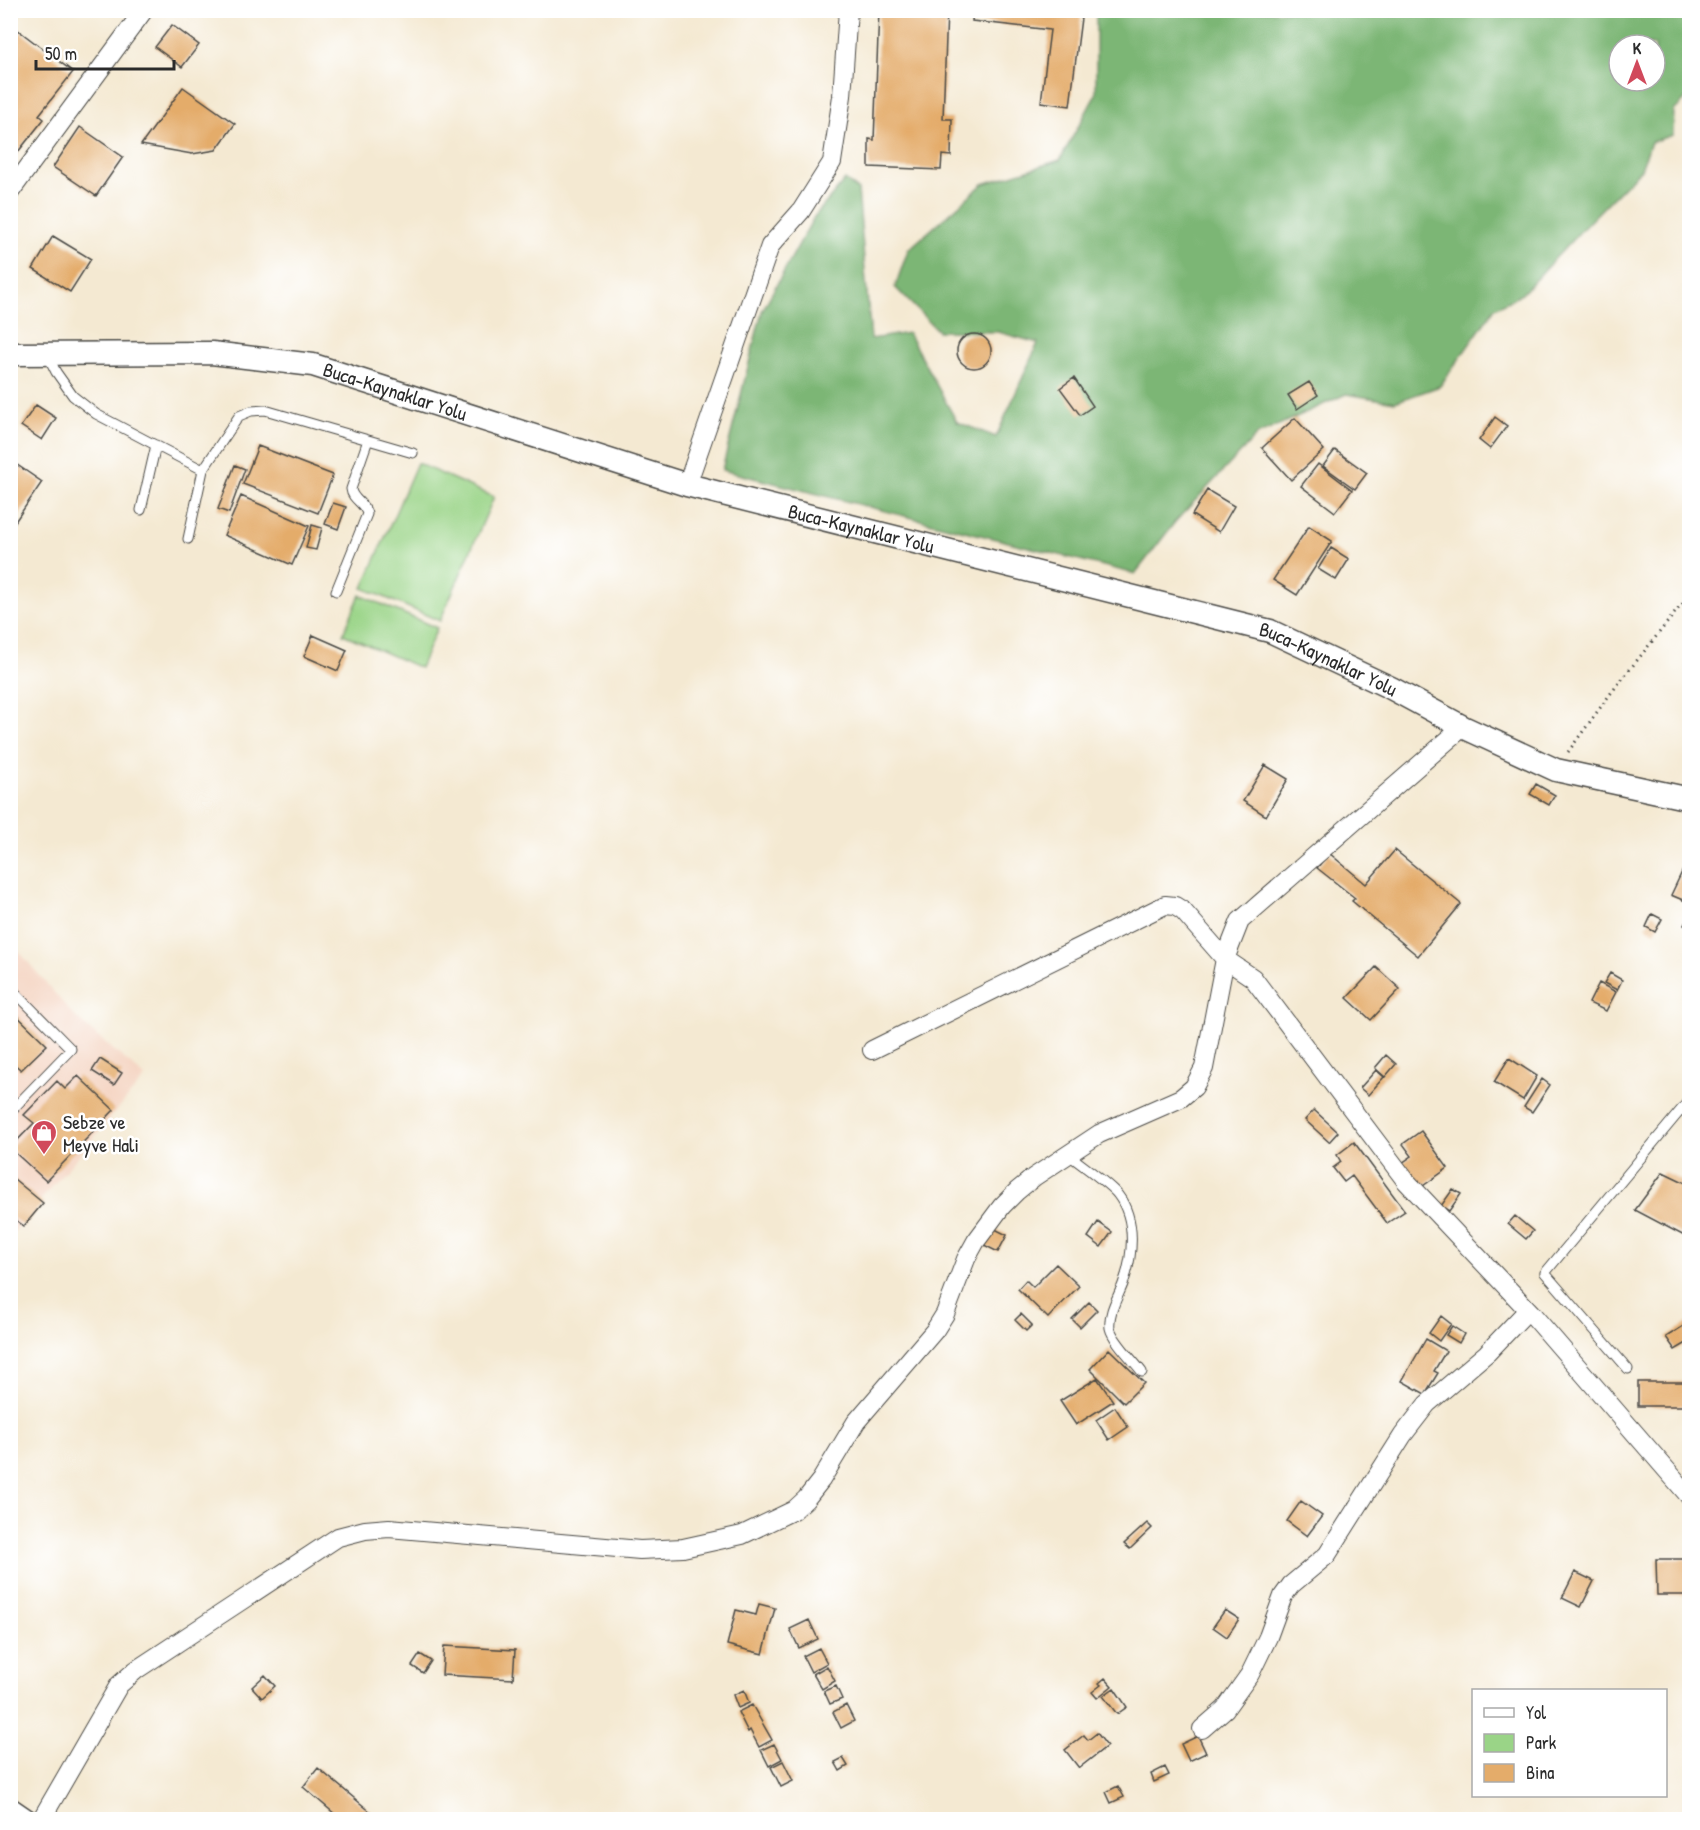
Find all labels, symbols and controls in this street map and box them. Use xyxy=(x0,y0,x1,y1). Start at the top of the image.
scale bar xyxy=(36,33,174,71)
north arrow xyxy=(1607,33,1667,93)
text: K xyxy=(1633,37,1642,59)
text: 50 m xyxy=(45,41,77,66)
street label: Buca-Kaynaklar Yolu xyxy=(320,355,471,427)
street label: Buca-Kaynaklar Yolu xyxy=(785,497,937,559)
street label: Buca-Kaynaklar Yolu xyxy=(1257,615,1403,702)
place label: Sebze ve Meyve Hali xyxy=(63,1108,139,1158)
shop icon: Sebze ve Meyve Hali xyxy=(29,1118,59,1156)
legend xyxy=(1472,1689,1667,1797)
text: Yol xyxy=(1526,1700,1546,1725)
text: Park xyxy=(1526,1730,1557,1755)
text: Bina xyxy=(1526,1760,1554,1785)

